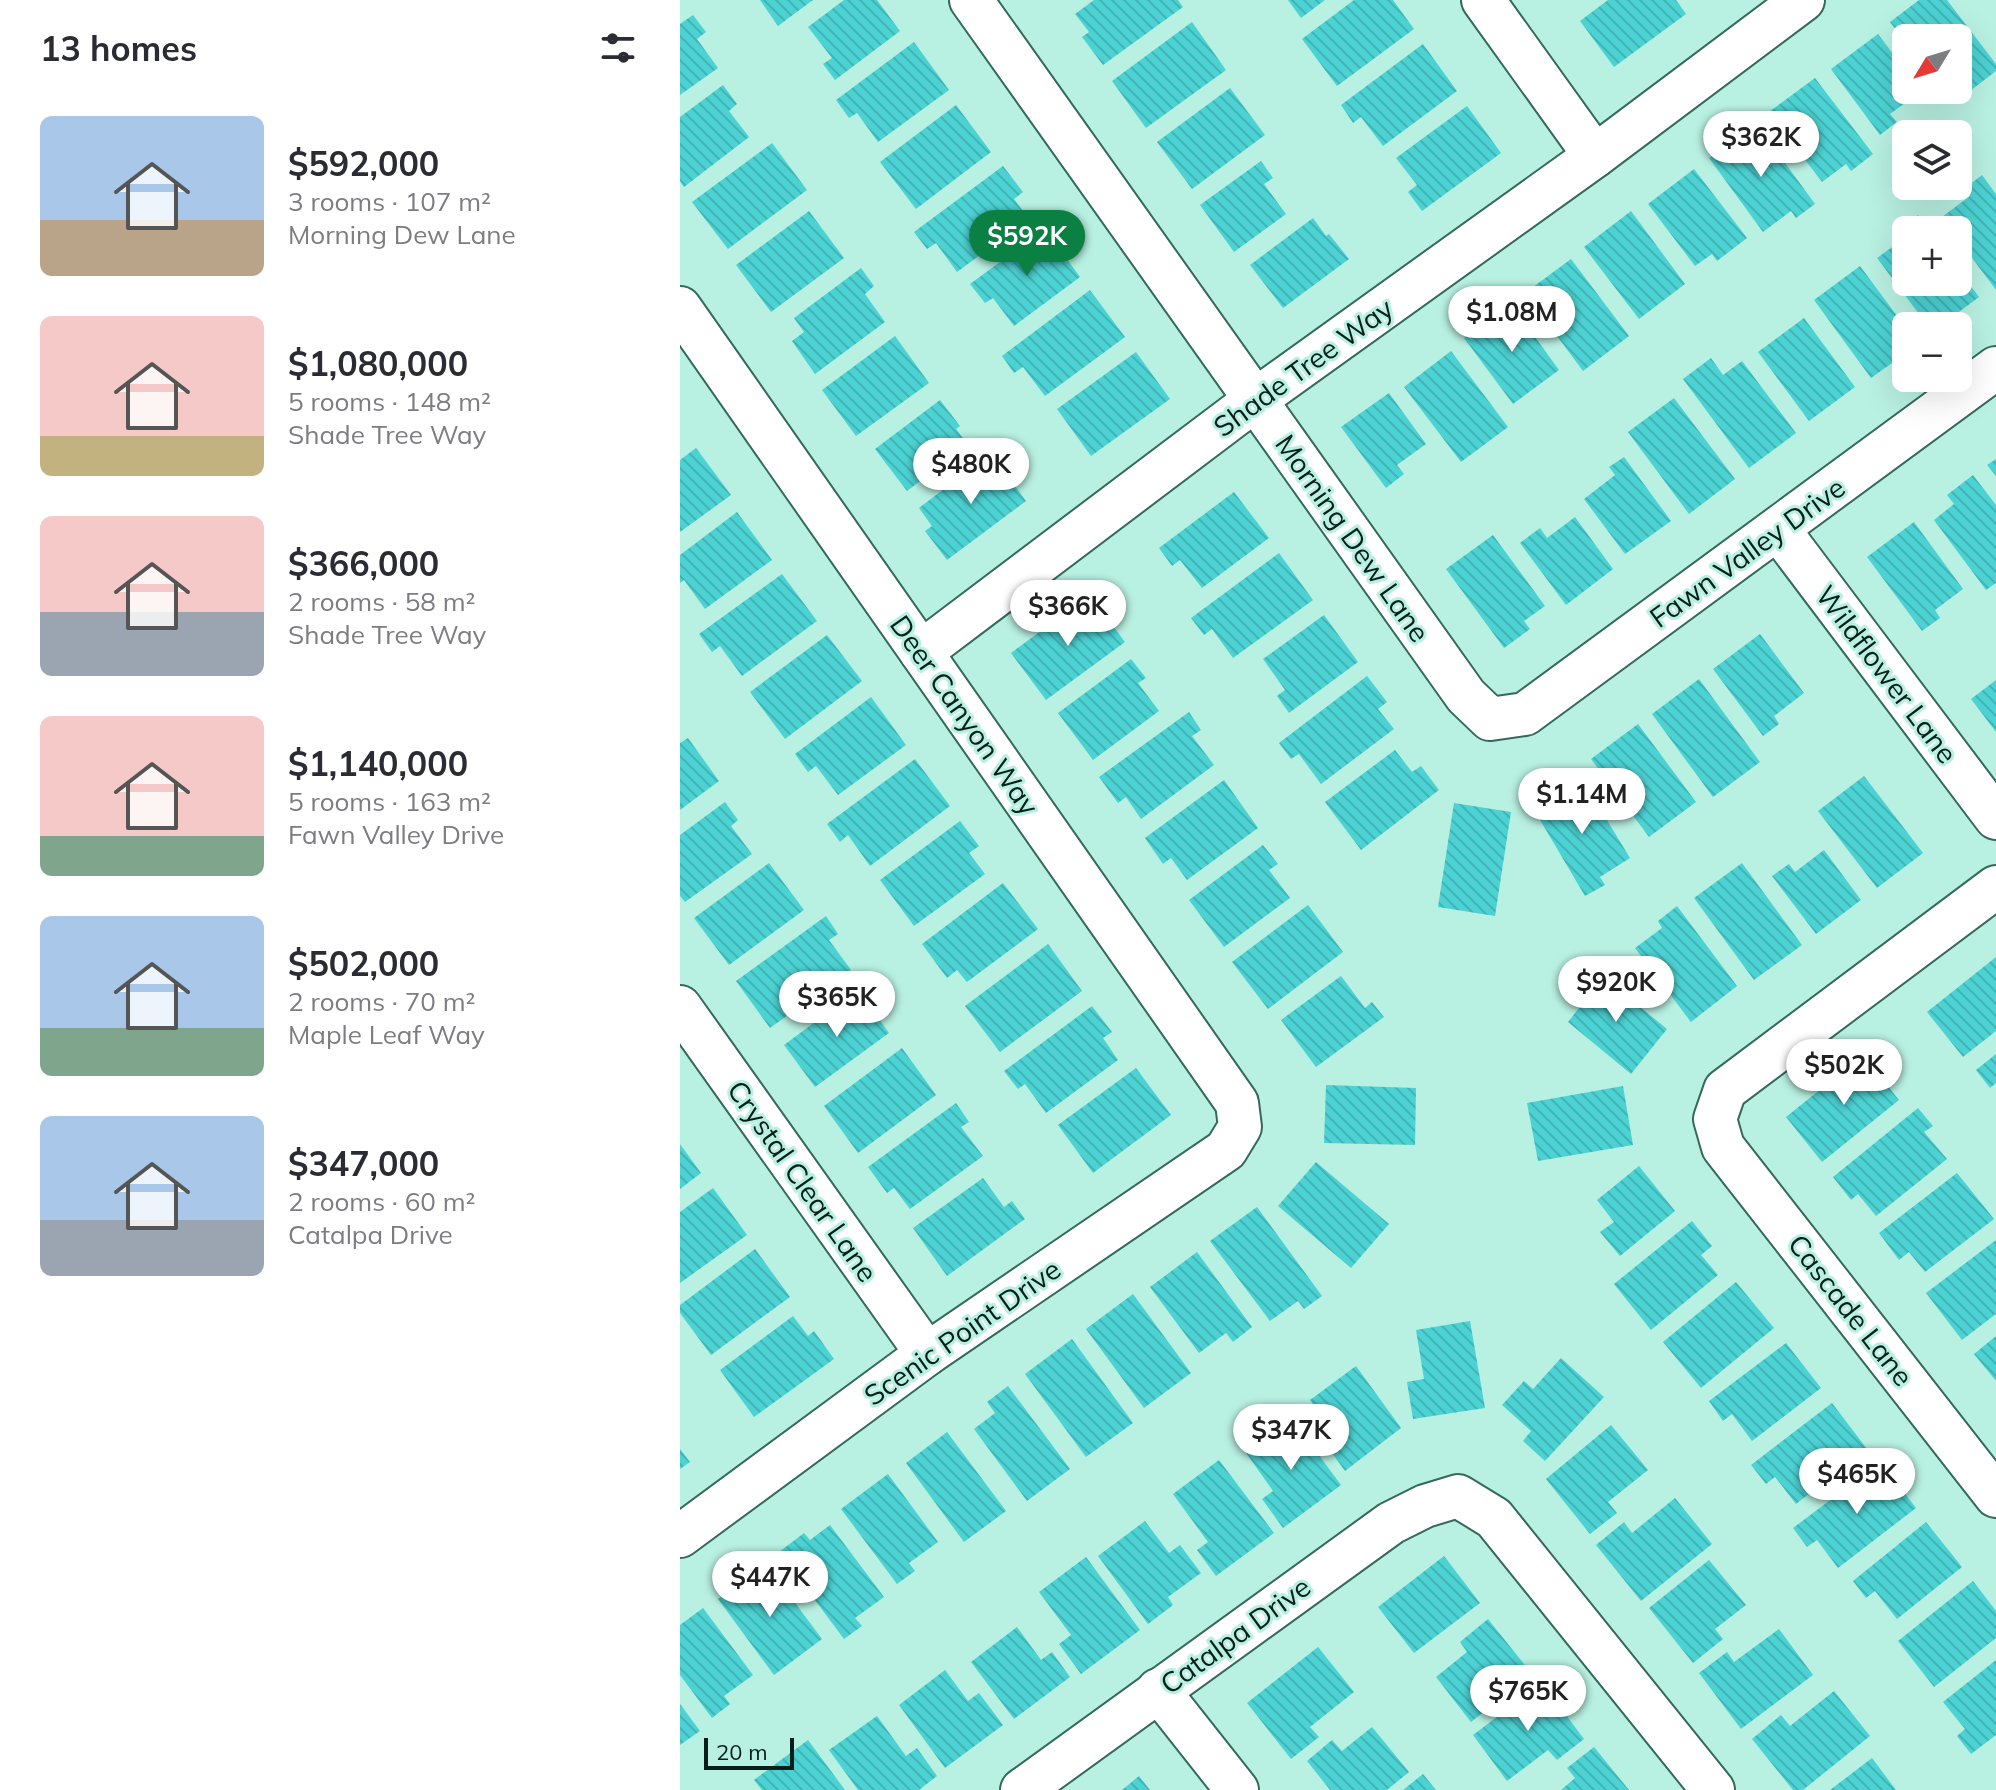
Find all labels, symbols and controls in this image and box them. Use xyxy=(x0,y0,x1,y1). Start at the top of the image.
north arrow xyxy=(1892,24,1972,104)
map controls xyxy=(1892,24,1972,392)
icon: filters xyxy=(596,26,640,70)
text: 13 homes xyxy=(40,27,197,70)
pin: $362K xyxy=(1705,111,1817,179)
text: $362K xyxy=(1721,120,1801,153)
button: layers xyxy=(1892,120,1972,200)
text: $592,000 xyxy=(288,142,439,185)
icon: home xyxy=(104,148,200,244)
text: 3 rooms · 107 m² xyxy=(288,185,491,218)
pin: $592K xyxy=(971,210,1083,278)
button: + xyxy=(1892,216,1972,296)
text: Morning Dew Lane xyxy=(288,218,516,251)
text: $592K xyxy=(987,219,1067,252)
pin: $1.08M xyxy=(1447,286,1577,354)
street label: Shade Tree Way xyxy=(1206,290,1400,444)
text: $1.08M xyxy=(1466,295,1558,328)
button: − xyxy=(1892,312,1972,392)
text: $1,080,000 xyxy=(288,342,468,385)
icon: home xyxy=(104,348,200,444)
text: 5 rooms · 148 m² xyxy=(288,385,491,418)
text: Shade Tree Way xyxy=(288,418,486,451)
street label: Morning Dew Lane xyxy=(1268,428,1438,648)
pin: $480K xyxy=(915,438,1027,506)
text: $480K xyxy=(931,447,1011,480)
street label: Fawn Valley Drive xyxy=(1643,469,1851,635)
text: $366,000 xyxy=(288,542,439,585)
icon: home xyxy=(104,548,200,644)
street label: Wildflower Lane xyxy=(1809,578,1965,770)
pin: $366K xyxy=(1012,580,1124,648)
text: 2 rooms · 58 m² xyxy=(288,585,475,618)
text: $366K xyxy=(1028,589,1108,622)
street label: Deer Canyon Way xyxy=(883,608,1047,822)
text: Shade Tree Way xyxy=(288,618,486,651)
text: $1,140,000 xyxy=(288,742,468,785)
icon: home xyxy=(104,748,200,844)
pin: $1.14M xyxy=(1517,768,1647,836)
text: $1.14M xyxy=(1536,777,1628,810)
text: 5 rooms · 163 m² xyxy=(288,785,491,818)
text: Fawn Valley Drive xyxy=(288,818,504,851)
text: $502,000 xyxy=(288,942,439,985)
icon: home xyxy=(104,948,200,1044)
pin: $920K xyxy=(1560,956,1672,1024)
text: $920K xyxy=(1576,965,1656,998)
pin: $365K xyxy=(781,971,893,1039)
text: $365K xyxy=(797,980,877,1013)
text: 2 rooms · 70 m² xyxy=(288,985,475,1018)
text: Maple Leaf Way xyxy=(288,1018,485,1051)
pin: $502K xyxy=(1788,1039,1900,1107)
text: $502K xyxy=(1804,1048,1884,1081)
street label: Crystal Clear Lane xyxy=(720,1073,886,1289)
text: $347,000 xyxy=(288,1142,439,1185)
icon: home xyxy=(104,1148,200,1244)
text: 2 rooms · 60 m² xyxy=(288,1185,475,1218)
text: Catalpa Drive xyxy=(288,1218,453,1251)
street label: Cascade Lane xyxy=(1781,1227,1921,1393)
street label: Scenic Point Drive xyxy=(857,1251,1067,1413)
pin: $347K xyxy=(1235,1404,1347,1472)
text: $347K xyxy=(1251,1413,1331,1446)
pin: $465K xyxy=(1801,1448,1913,1516)
text: $465K xyxy=(1817,1457,1897,1490)
pin: $447K xyxy=(714,1551,826,1619)
text: $447K xyxy=(730,1560,810,1593)
street label: Catalpa Drive xyxy=(1153,1569,1317,1701)
pin: $765K xyxy=(1472,1665,1584,1733)
text: $765K xyxy=(1488,1674,1568,1707)
scale bar xyxy=(704,1734,794,1770)
text: 20 m xyxy=(716,1738,767,1766)

